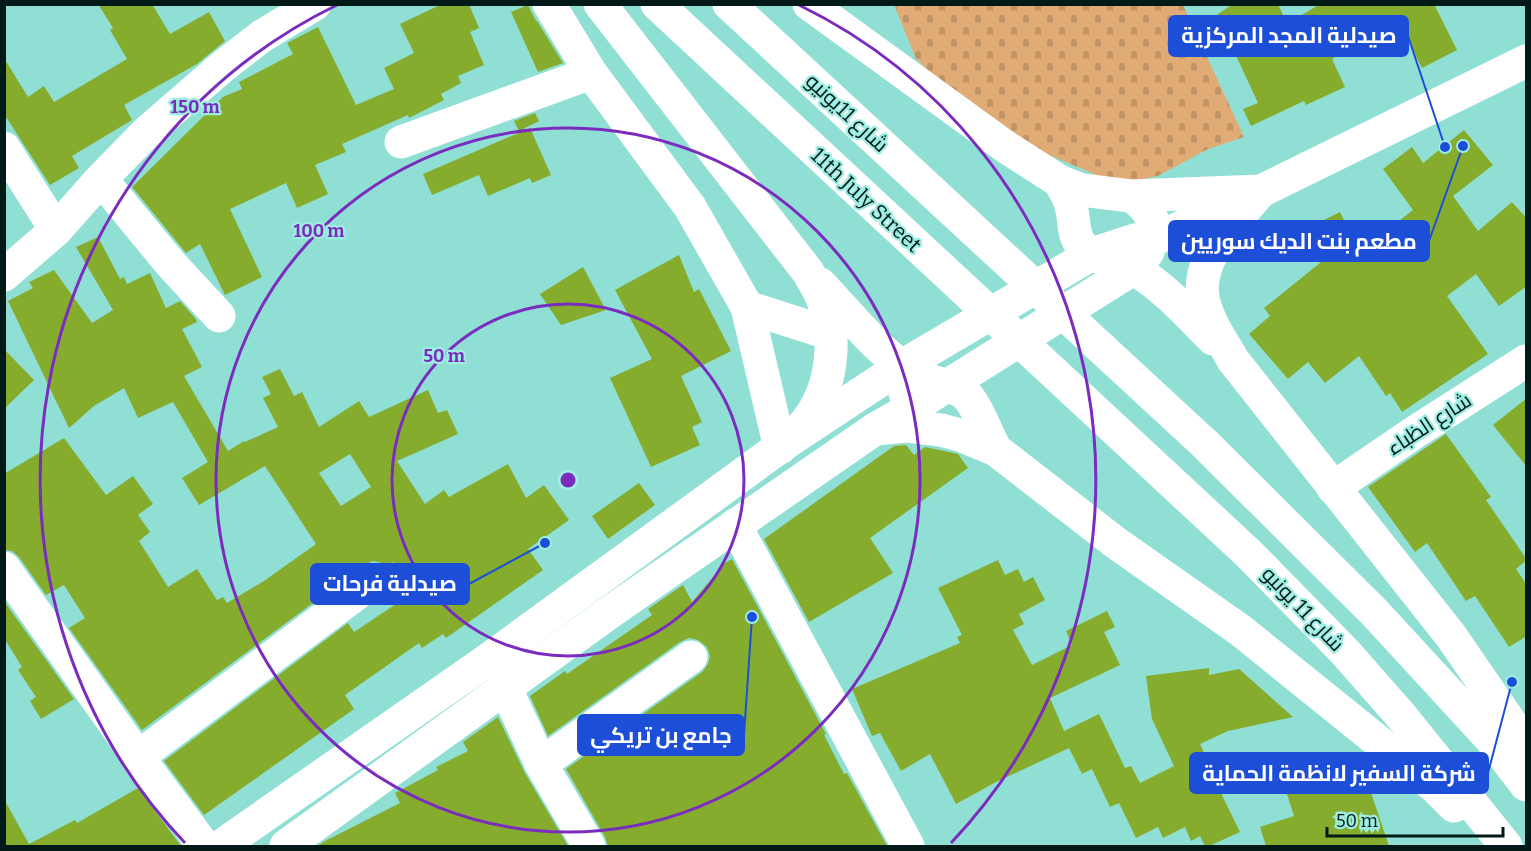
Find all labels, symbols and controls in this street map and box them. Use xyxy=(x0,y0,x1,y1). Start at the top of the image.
callout: صيدلية المجد المركزية xyxy=(1169,16,1408,56)
text: صيدلية المجد المركزية xyxy=(1181,22,1397,49)
street label: شارع 11يونيو xyxy=(800,68,894,159)
text: 150 m xyxy=(170,96,220,118)
street label: 11th July Street xyxy=(805,142,927,258)
text: 100 m xyxy=(293,220,345,242)
callout: مطعم بنت الديك سوريين xyxy=(1169,221,1429,261)
text: مطعم بنت الديك سوريين xyxy=(1181,228,1417,257)
text: 50 m xyxy=(423,345,465,367)
street label: شارع الظباء xyxy=(1382,387,1477,462)
centre of rings xyxy=(558,470,578,490)
street label: شارع 11 يونيو xyxy=(1255,561,1350,658)
callout: صيدلية فرحات xyxy=(311,564,469,604)
text: صيدلية فرحات xyxy=(323,570,457,597)
callout: جامع بن تريكي xyxy=(578,715,744,755)
text: جامع بن تريكي xyxy=(590,722,732,753)
callout: شركة السفير لانظمة الحماية xyxy=(1190,753,1488,793)
text: شركة السفير لانظمة الحماية xyxy=(1202,760,1476,787)
scale bar xyxy=(1327,800,1502,838)
text: 50 m xyxy=(1336,810,1378,832)

